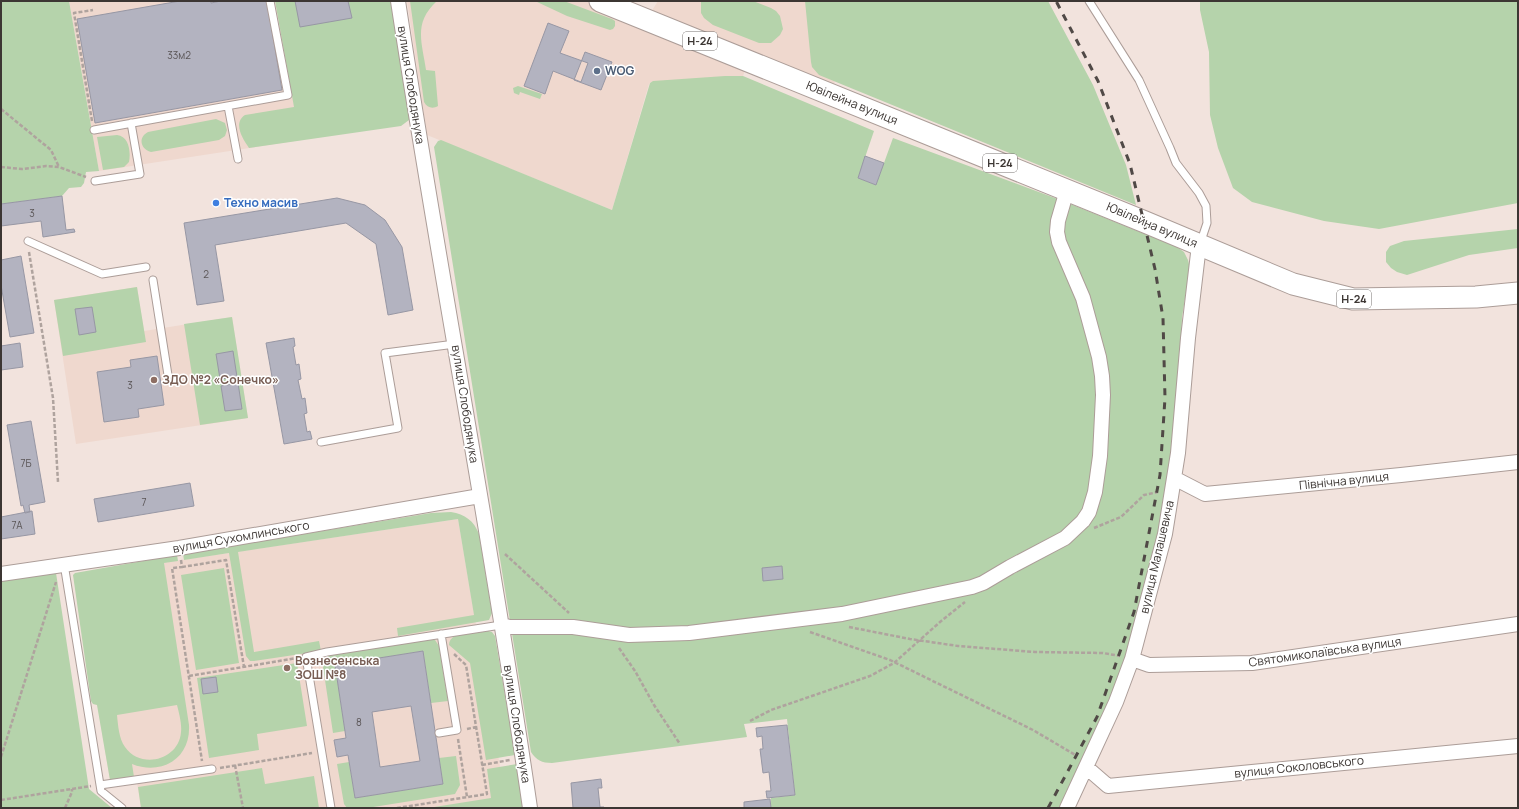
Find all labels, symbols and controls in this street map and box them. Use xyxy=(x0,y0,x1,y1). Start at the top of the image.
street label: вулиця Слободянука xyxy=(394,25,429,145)
road number: Н-24 xyxy=(683,32,717,50)
house number: 33м2 xyxy=(167,48,191,62)
place label: WOG xyxy=(605,62,634,79)
marker: WOG xyxy=(592,66,602,76)
street label: Ювілейна вулиця xyxy=(804,76,901,129)
road number: Н-24 xyxy=(983,154,1017,172)
place label: Техно масив xyxy=(224,194,298,211)
marker: Техно масив xyxy=(211,198,221,208)
street label: Ювілейна вулиця xyxy=(1104,198,1200,251)
house number: 3 xyxy=(29,206,35,220)
house number: 2 xyxy=(203,267,209,281)
road number: Н-24 xyxy=(1337,290,1371,308)
street label: вулиця Слободянука xyxy=(448,344,483,464)
place label: ЗДО №2 «Сонечко» xyxy=(162,371,279,388)
marker: ЗДО №2 «Сонечко» xyxy=(149,375,159,385)
house number: 3 xyxy=(127,378,133,392)
house number: 7Б xyxy=(20,456,32,470)
street label: Північна вулиця xyxy=(1298,467,1390,494)
house number: 7 xyxy=(141,495,147,509)
street label: вулиця Малашевича xyxy=(1135,499,1178,615)
street label: вулиця Сухомлинського xyxy=(171,516,311,557)
house number: 7А xyxy=(12,518,23,532)
street label: Святомиколаївська вулиця xyxy=(1248,632,1402,671)
place label: Вознесенська ЗОШ №8 xyxy=(295,652,380,683)
marker: Вознесенська ЗОШ №8 xyxy=(282,663,292,673)
street label: вулиця Слободянука xyxy=(500,664,535,784)
house number: 8 xyxy=(356,715,362,729)
street label: вулиця Соколовського xyxy=(1233,751,1365,782)

